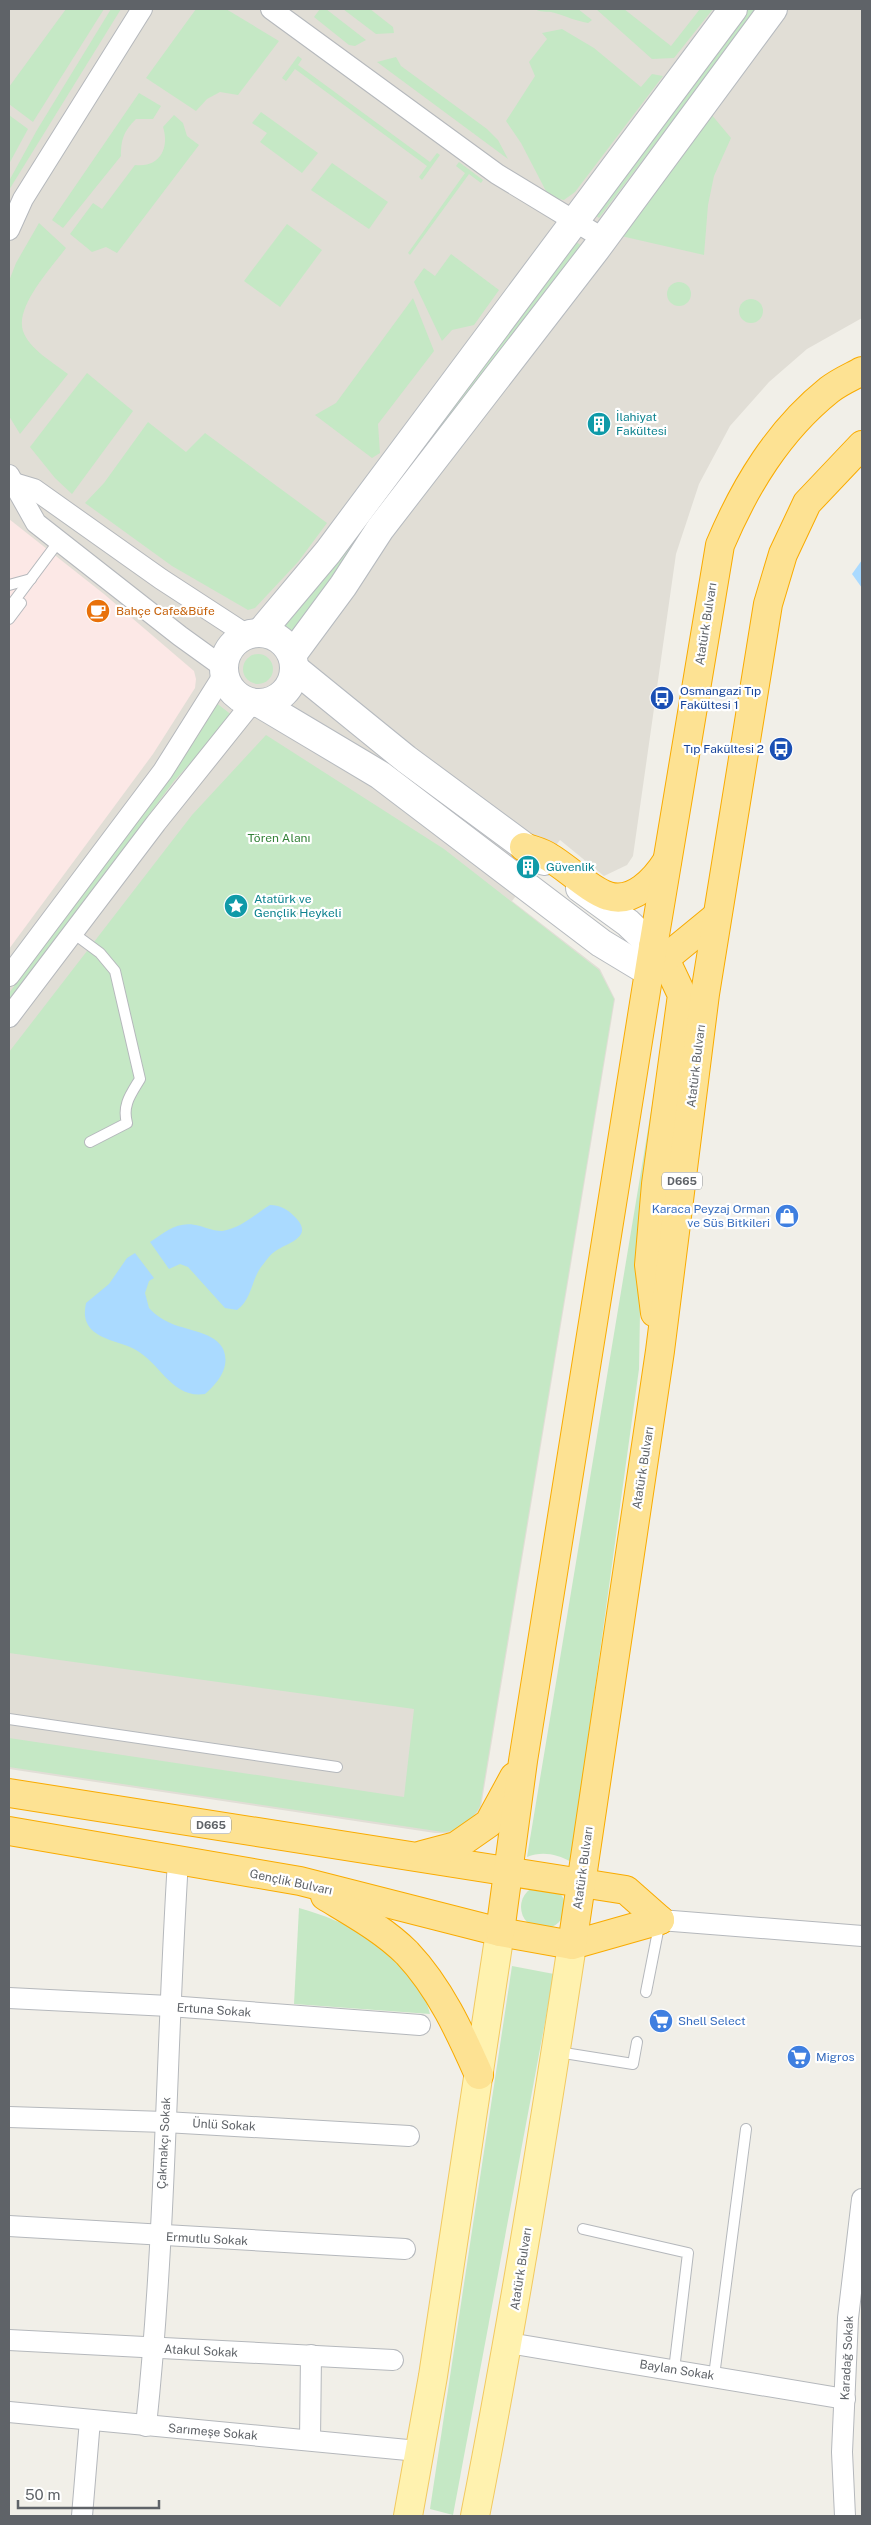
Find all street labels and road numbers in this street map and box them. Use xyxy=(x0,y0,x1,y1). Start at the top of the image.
street label: Atatürk Bulvarı xyxy=(693,582,719,666)
street label: Atatürk Bulvarı xyxy=(684,1024,708,1108)
road number: D665 xyxy=(662,1172,702,1190)
street label: Atatürk Bulvarı xyxy=(630,1426,656,1510)
road number: D665 xyxy=(191,1816,231,1834)
street label: Atatürk Bulvarı xyxy=(570,1826,596,1910)
street label: Gençlik Bulvarı xyxy=(248,1866,334,1898)
street label: Ertuna Sokak xyxy=(176,2000,252,2020)
street label: Çakmakçı Sokak xyxy=(155,2096,173,2189)
street label: Ünlü Sokak xyxy=(192,2116,256,2134)
street label: Atatürk Bulvarı xyxy=(508,2227,534,2311)
street label: Ermutlu Sokak xyxy=(166,2230,249,2248)
street label: Karadağ Sokak xyxy=(838,2315,856,2401)
street label: Atakul Sokak xyxy=(164,2342,239,2360)
street label: Baylan Sokak xyxy=(639,2357,716,2383)
street label: Sarımeşe Sokak xyxy=(168,2421,259,2443)

